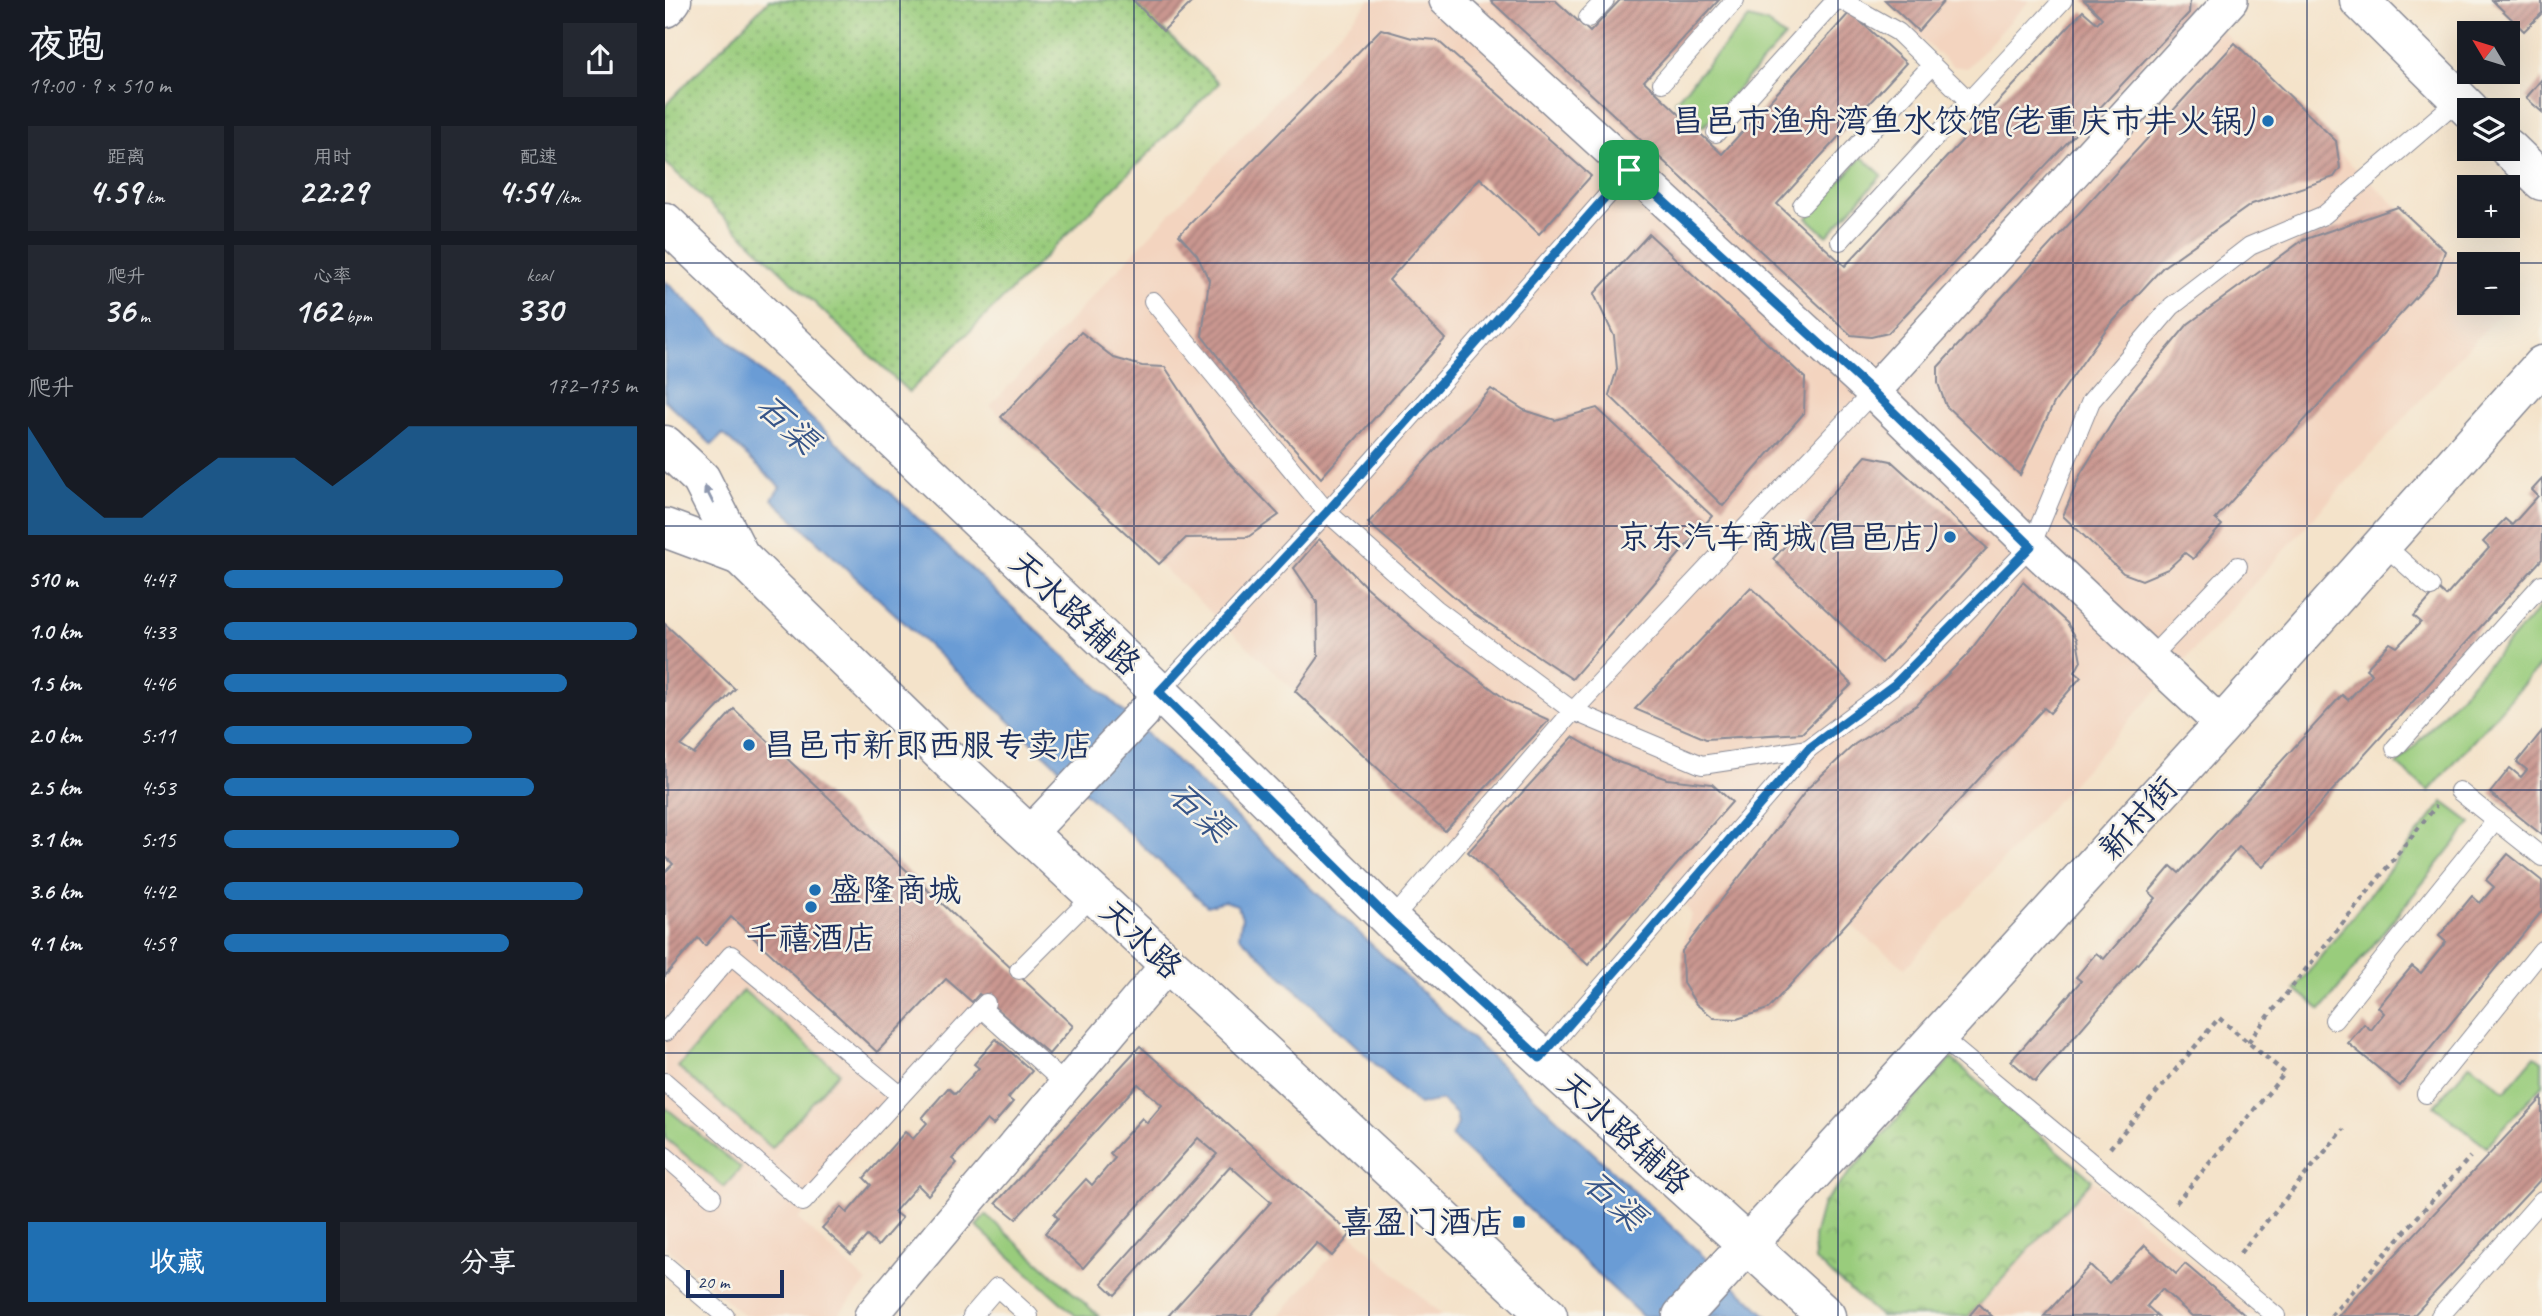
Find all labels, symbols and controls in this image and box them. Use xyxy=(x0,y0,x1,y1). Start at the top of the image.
text: 夜跑 xyxy=(28,21,104,68)
north arrow xyxy=(2457,21,2520,84)
map controls xyxy=(2457,21,2520,315)
button: share xyxy=(563,23,637,97)
text: 19:00 · 9 × 510 m xyxy=(28,71,171,100)
button: layers xyxy=(2457,98,2520,161)
place label: 昌邑市渔舟湾鱼水饺馆(老重庆市井火锅) xyxy=(1671,100,2256,142)
marker: 昌邑市渔舟湾鱼水饺馆(老重庆市井火锅) xyxy=(2260,113,2276,129)
pin xyxy=(1599,140,1659,200)
text: 距离 xyxy=(107,145,145,169)
text: 用时 xyxy=(313,145,352,169)
text: 配速 xyxy=(520,145,558,169)
icon: arrive xyxy=(1610,151,1648,189)
text: 4.59 xyxy=(88,169,141,214)
text: 22:29 xyxy=(298,169,367,214)
text: 4:54 xyxy=(497,169,551,214)
button: + xyxy=(2457,175,2520,238)
text: km xyxy=(141,185,164,209)
text: /km xyxy=(551,185,580,209)
button: − xyxy=(2457,252,2520,315)
text: kcal xyxy=(526,263,551,287)
text: 爬升 xyxy=(107,264,145,288)
text: 心率 xyxy=(313,264,352,288)
text: 330 xyxy=(515,287,562,332)
text: 36 xyxy=(102,288,135,333)
text: 162 xyxy=(293,288,341,333)
text: m xyxy=(135,304,150,328)
text: bpm xyxy=(341,304,372,328)
text: 172–175 m xyxy=(546,371,637,400)
text: 爬升 xyxy=(28,373,74,402)
water label: 石渠 xyxy=(746,384,830,466)
one-way arrow xyxy=(704,485,715,505)
place label: 京东汽车商城(昌邑店) xyxy=(1617,516,1938,558)
marker: 京东汽车商城(昌邑店) xyxy=(1942,529,1958,545)
street label: 天水路辅路 xyxy=(1000,541,1150,685)
text: 510 m xyxy=(28,565,77,594)
text: 4:47 xyxy=(140,565,176,594)
text: 1.0 km xyxy=(28,617,82,646)
text: 4:33 xyxy=(140,617,176,646)
text: 1.5 km xyxy=(28,669,81,698)
text: 4:46 xyxy=(140,669,176,698)
text: 2.0 km xyxy=(28,721,82,750)
text: 5:11 xyxy=(140,721,176,750)
place label: 昌邑市新郎西服专卖店 xyxy=(763,724,1093,766)
marker: 昌邑市新郎西服专卖店 xyxy=(741,737,757,753)
street label: 新村街 xyxy=(2089,767,2187,869)
water label: 石渠 xyxy=(1159,772,1243,854)
text: 2.5 km xyxy=(28,773,81,802)
text: 4:53 xyxy=(140,773,176,802)
text: 3.1 km xyxy=(28,825,82,854)
text: 5:15 xyxy=(140,825,176,854)
place label: 盛隆商城 xyxy=(829,869,961,911)
text: 3.6 km xyxy=(28,877,82,906)
text: 4:42 xyxy=(140,877,176,906)
marker: 盛隆商城 xyxy=(807,882,823,898)
street label: 天水路 xyxy=(1090,890,1192,988)
marker: 千禧酒店 xyxy=(803,899,819,915)
place label: 千禧酒店 xyxy=(745,917,877,959)
text: 4.1 km xyxy=(28,929,82,958)
text: 4:59 xyxy=(140,929,176,958)
street label: 天水路辅路 xyxy=(1549,1062,1699,1204)
water label: 石渠 xyxy=(1573,1160,1657,1242)
place label: 喜盈门酒店 xyxy=(1340,1201,1505,1243)
marker: 喜盈门酒店 xyxy=(1511,1214,1527,1230)
button: 收藏 xyxy=(28,1222,326,1302)
button: 分享 xyxy=(340,1222,637,1302)
scale bar xyxy=(686,1267,784,1299)
text: 20 m xyxy=(697,1270,729,1294)

